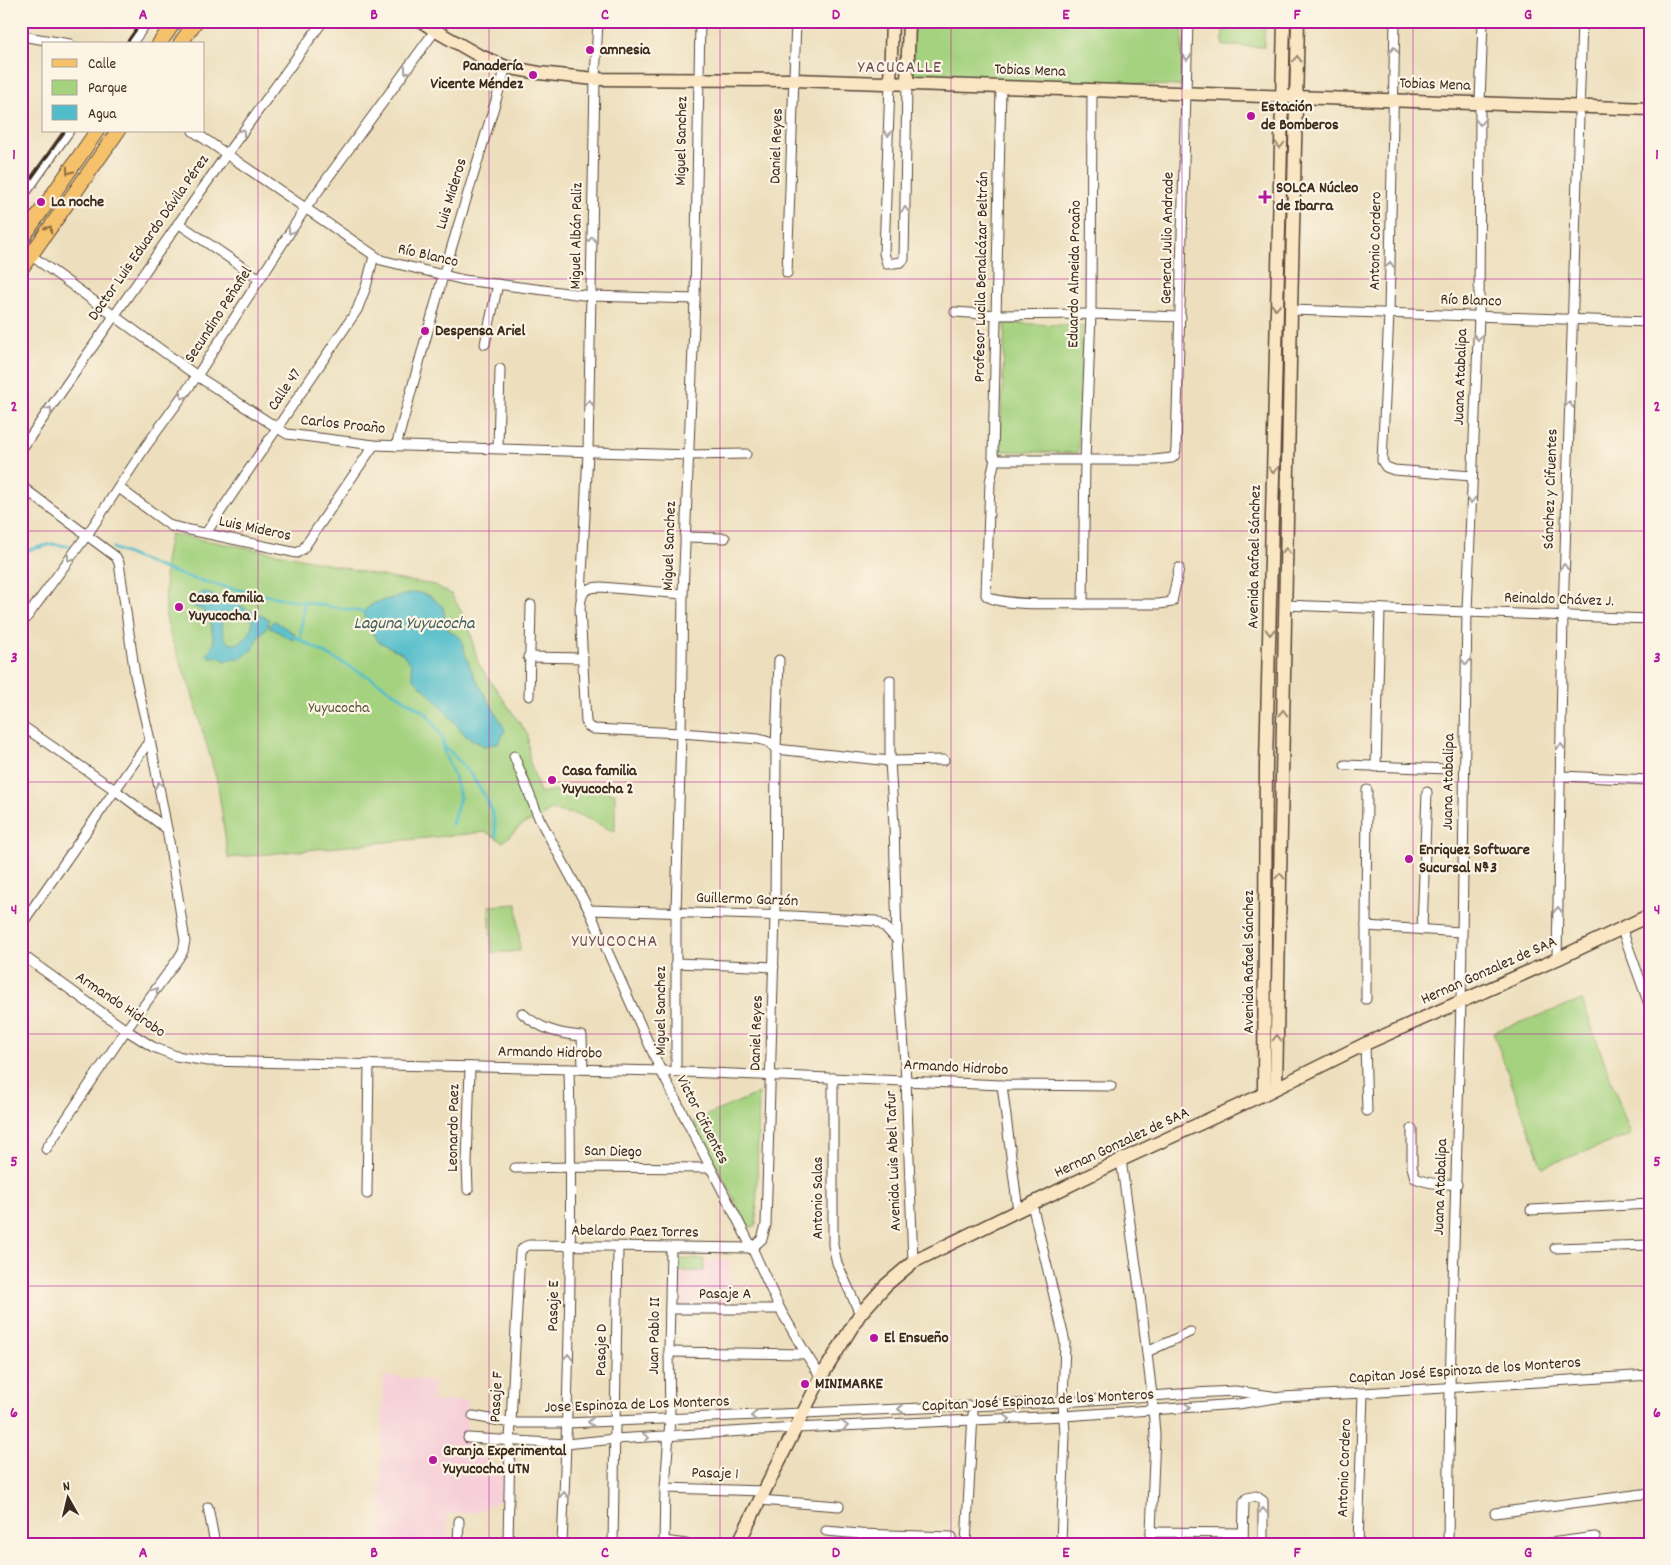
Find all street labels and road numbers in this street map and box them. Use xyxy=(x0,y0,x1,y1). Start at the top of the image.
street label: Tobias Mena xyxy=(994,58,1066,84)
street label: Tobias Mena xyxy=(1399,72,1471,98)
street label: Miguel Sanchez xyxy=(670,96,694,186)
street label: Daniel Reyes xyxy=(764,108,790,184)
street label: Doctor Luis Eduardo Dávila Pérez xyxy=(83,150,215,326)
street label: Luis Mideros xyxy=(430,155,474,232)
street label: Profesor Lucila Benalcázar Beltrán xyxy=(969,171,995,383)
street label: General Julio Andrade xyxy=(1155,172,1181,304)
street label: Miguel Albán Paliz xyxy=(565,182,589,290)
street label: Antonio Cordero xyxy=(1364,191,1388,291)
street label: Eduardo Almeida Proaño xyxy=(1062,200,1088,348)
street label: Río Blanco xyxy=(396,238,460,274)
street label: Secundino Peñafiel xyxy=(179,262,259,368)
street label: Río Blanco xyxy=(1440,288,1502,314)
street label: Juana Atabalipa xyxy=(1448,328,1474,426)
street label: Calle 47 xyxy=(262,364,308,416)
street label: Carlos Proaño xyxy=(300,409,386,441)
street label: Sánchez y Cifuentes xyxy=(1537,428,1565,550)
street label: Avenida Rafael Sánchez xyxy=(1242,485,1268,629)
street label: Miguel Sanchez xyxy=(657,501,683,591)
street label: Luis Mideros xyxy=(217,510,294,548)
street label: Reinaldo Chávez J. xyxy=(1504,587,1614,613)
street label: Juana Atabalipa xyxy=(1437,733,1461,831)
street label: Guillermo Garzón xyxy=(695,887,799,913)
street label: Avenida Rafael Sánchez xyxy=(1238,890,1261,1034)
street label: Hernan Gonzalez de SAA xyxy=(1417,931,1561,1011)
street label: Armando Hidrobo xyxy=(70,966,170,1044)
street label: Miguel Sanchez xyxy=(650,966,673,1056)
street label: Daniel Reyes xyxy=(744,995,770,1071)
street label: Armando Hidrobo xyxy=(498,1041,602,1065)
street label: Armando Hidrobo xyxy=(903,1054,1009,1082)
street label: Victor Cifuentes xyxy=(670,1071,734,1169)
street label: Leonardo Paez xyxy=(442,1084,466,1172)
street label: Avenida Luis Abel Tafur xyxy=(880,1090,908,1232)
street label: Hernan Gonzalez de SAA xyxy=(1051,1101,1194,1184)
street label: Juana Atabalipa xyxy=(1428,1138,1454,1236)
street label: San Diego xyxy=(584,1140,642,1164)
street label: Antonio Salas xyxy=(807,1156,830,1239)
street label: Abelardo Paez Torres xyxy=(571,1219,699,1245)
street label: Pasaje E xyxy=(542,1279,566,1332)
street label: Pasaje A xyxy=(699,1283,752,1306)
street label: Juan Pablo II xyxy=(643,1297,667,1375)
street label: Pasaje D xyxy=(590,1324,614,1376)
street label: Capitan José Espinoza de los Monteros xyxy=(1348,1351,1582,1391)
street label: Pasaje F xyxy=(484,1371,510,1423)
street label: Capitan José Espinoza de los Monteros xyxy=(921,1383,1155,1419)
street label: Jose Espinoza de Los Monteros xyxy=(544,1390,730,1420)
street label: Antonio Cordero xyxy=(1332,1418,1358,1518)
street label: Pasaje 1 xyxy=(691,1462,739,1486)

